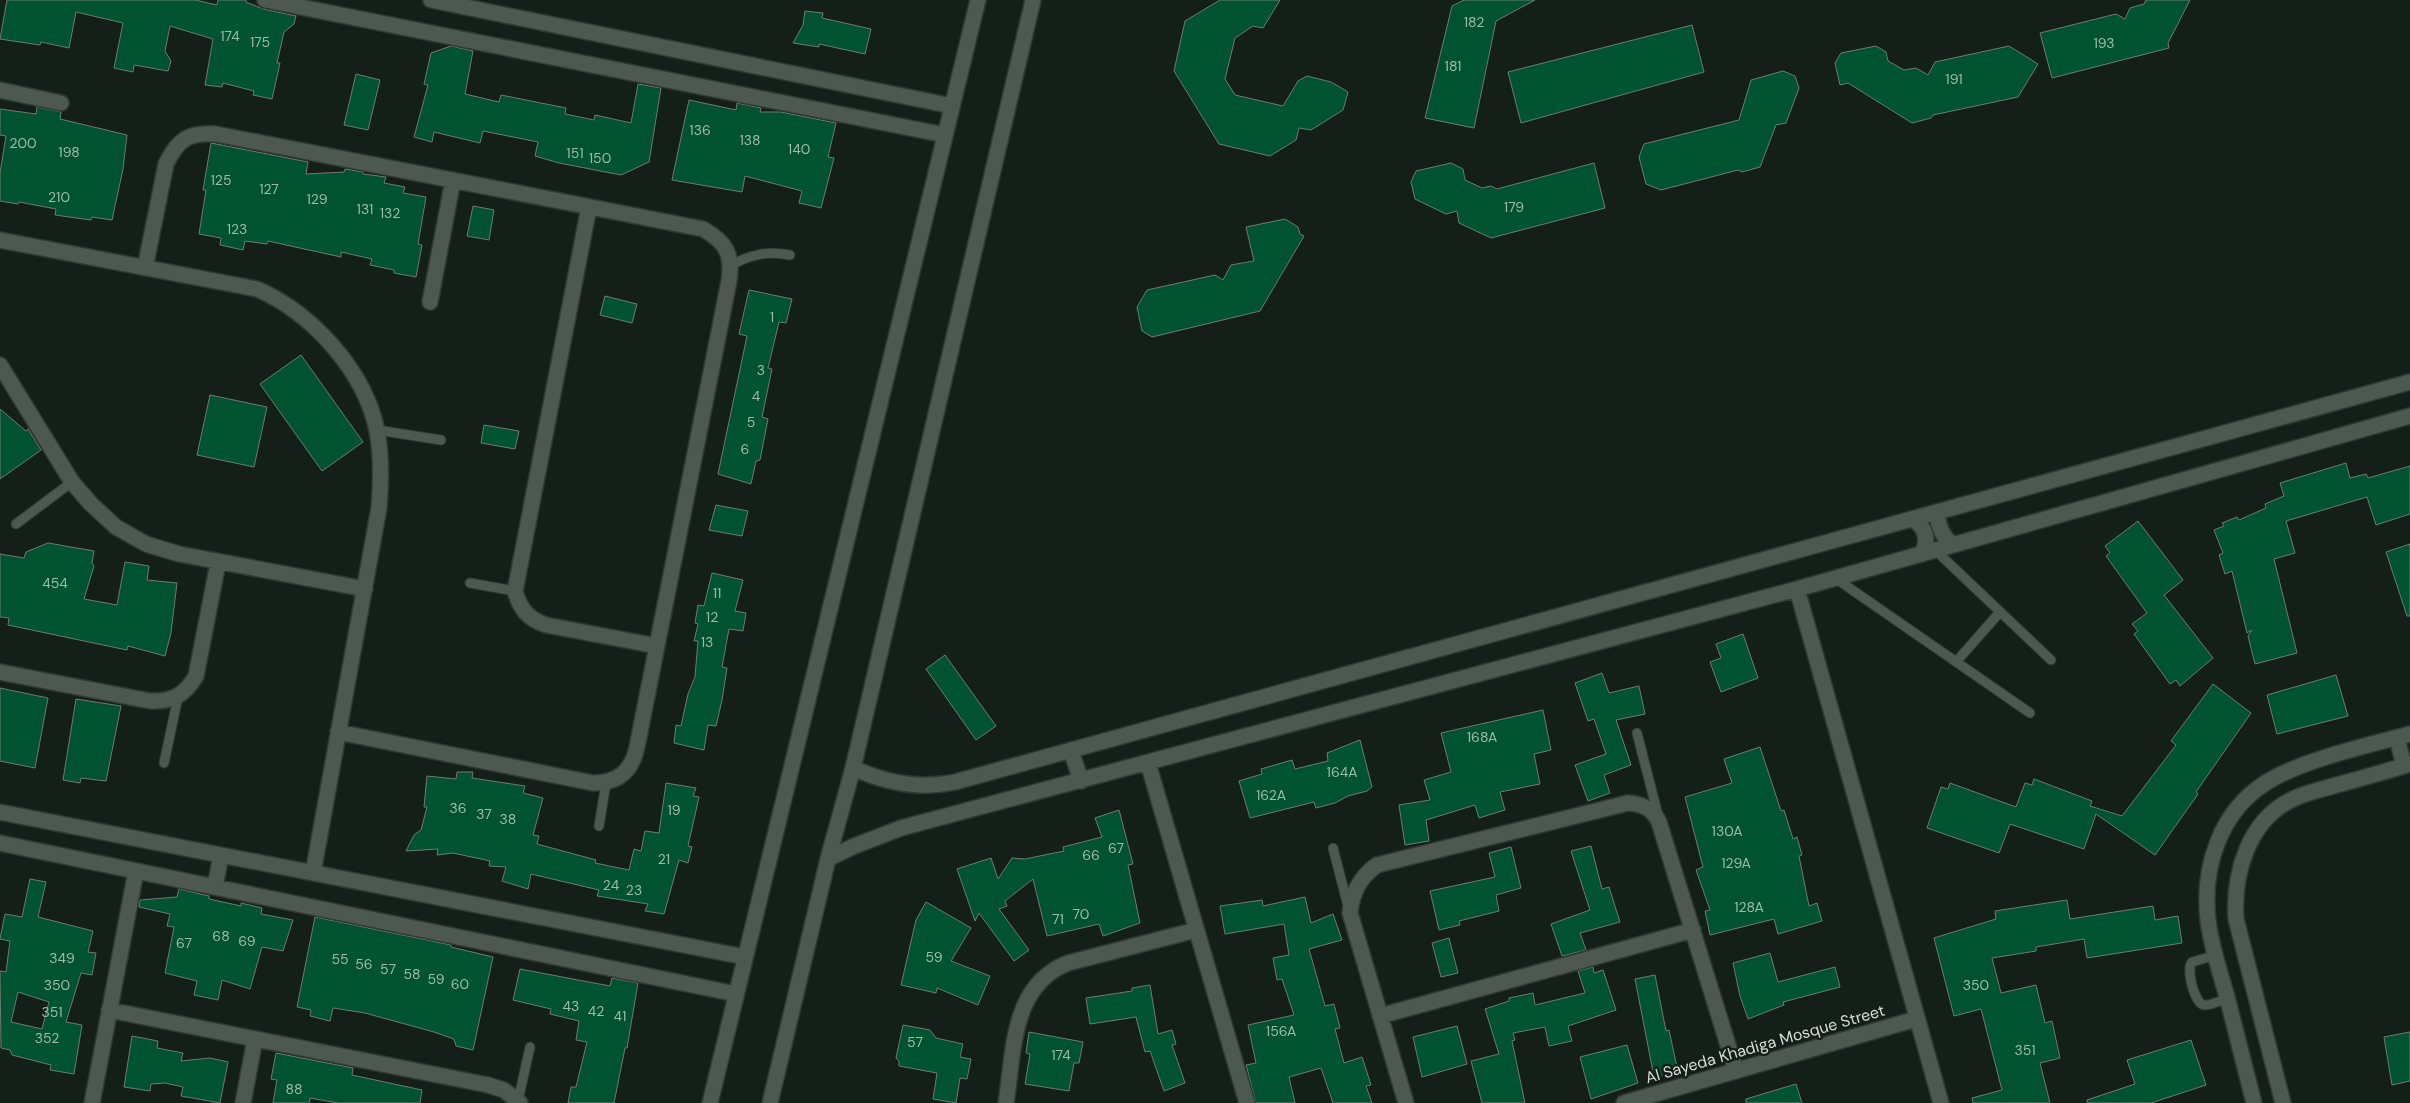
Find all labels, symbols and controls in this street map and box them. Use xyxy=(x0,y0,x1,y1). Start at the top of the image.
house number: 182 xyxy=(1464,13,1484,31)
house number: 174 xyxy=(220,27,240,45)
house number: 175 xyxy=(250,33,270,51)
house number: 193 xyxy=(2093,34,2115,52)
house number: 181 xyxy=(1445,57,1461,75)
house number: 191 xyxy=(1945,70,1963,88)
house number: 136 xyxy=(689,121,711,139)
house number: 138 xyxy=(739,131,761,149)
house number: 200 xyxy=(9,134,37,152)
house number: 140 xyxy=(788,140,810,158)
house number: 198 xyxy=(58,143,80,161)
house number: 151 xyxy=(566,144,584,162)
house number: 150 xyxy=(589,149,611,167)
house number: 125 xyxy=(211,171,231,189)
house number: 127 xyxy=(259,180,279,198)
house number: 210 xyxy=(48,188,70,206)
house number: 129 xyxy=(306,190,328,208)
house number: 179 xyxy=(1504,198,1524,216)
house number: 131 xyxy=(357,200,373,218)
house number: 132 xyxy=(380,204,400,222)
house number: 123 xyxy=(227,220,247,238)
house number: 1 xyxy=(770,308,774,326)
house number: 3 xyxy=(757,361,765,379)
house number: 4 xyxy=(752,387,761,405)
house number: 5 xyxy=(747,413,755,431)
house number: 6 xyxy=(741,440,749,458)
house number: 454 xyxy=(42,574,68,592)
house number: 11 xyxy=(713,584,721,602)
house number: 12 xyxy=(706,608,718,626)
house number: 13 xyxy=(701,633,713,651)
house number: 168A xyxy=(1467,728,1497,746)
house number: 164A xyxy=(1327,763,1357,781)
house number: 162A xyxy=(1256,786,1286,804)
house number: 36 xyxy=(449,799,467,817)
house number: 19 xyxy=(667,801,681,819)
house number: 37 xyxy=(476,805,492,823)
house number: 38 xyxy=(500,810,516,828)
house number: 130A xyxy=(1712,822,1742,840)
house number: 67 xyxy=(1108,839,1124,857)
house number: 66 xyxy=(1082,846,1100,864)
house number: 21 xyxy=(658,850,670,868)
house number: 129A xyxy=(1721,854,1751,872)
house number: 24 xyxy=(603,876,620,894)
house number: 23 xyxy=(626,881,642,899)
house number: 128A xyxy=(1734,898,1764,916)
house number: 70 xyxy=(1073,905,1089,923)
house number: 71 xyxy=(1052,910,1064,928)
house number: 68 xyxy=(212,927,230,945)
house number: 69 xyxy=(238,932,256,950)
house number: 67 xyxy=(176,934,192,952)
house number: 59 xyxy=(926,948,943,966)
house number: 349 xyxy=(49,949,75,967)
house number: 55 xyxy=(331,950,349,968)
house number: 56 xyxy=(355,955,373,973)
house number: 57 xyxy=(380,960,396,978)
house number: 58 xyxy=(403,965,421,983)
house number: 59 xyxy=(428,970,445,988)
house number: 60 xyxy=(451,975,469,993)
house number: 350 xyxy=(44,976,70,994)
house number: 350 xyxy=(1963,976,1989,994)
house number: 43 xyxy=(563,997,579,1015)
street label: Al Sayeda Khadiga Mosque Street xyxy=(1643,1000,1887,1088)
house number: 42 xyxy=(588,1002,604,1020)
house number: 351 xyxy=(41,1003,63,1021)
house number: 41 xyxy=(614,1007,626,1025)
house number: 156A xyxy=(1266,1022,1296,1040)
house number: 352 xyxy=(35,1029,59,1047)
house number: 57 xyxy=(907,1033,923,1051)
house number: 351 xyxy=(2014,1041,2036,1059)
house number: 174 xyxy=(1051,1046,1071,1064)
house number: 88 xyxy=(285,1080,303,1098)

